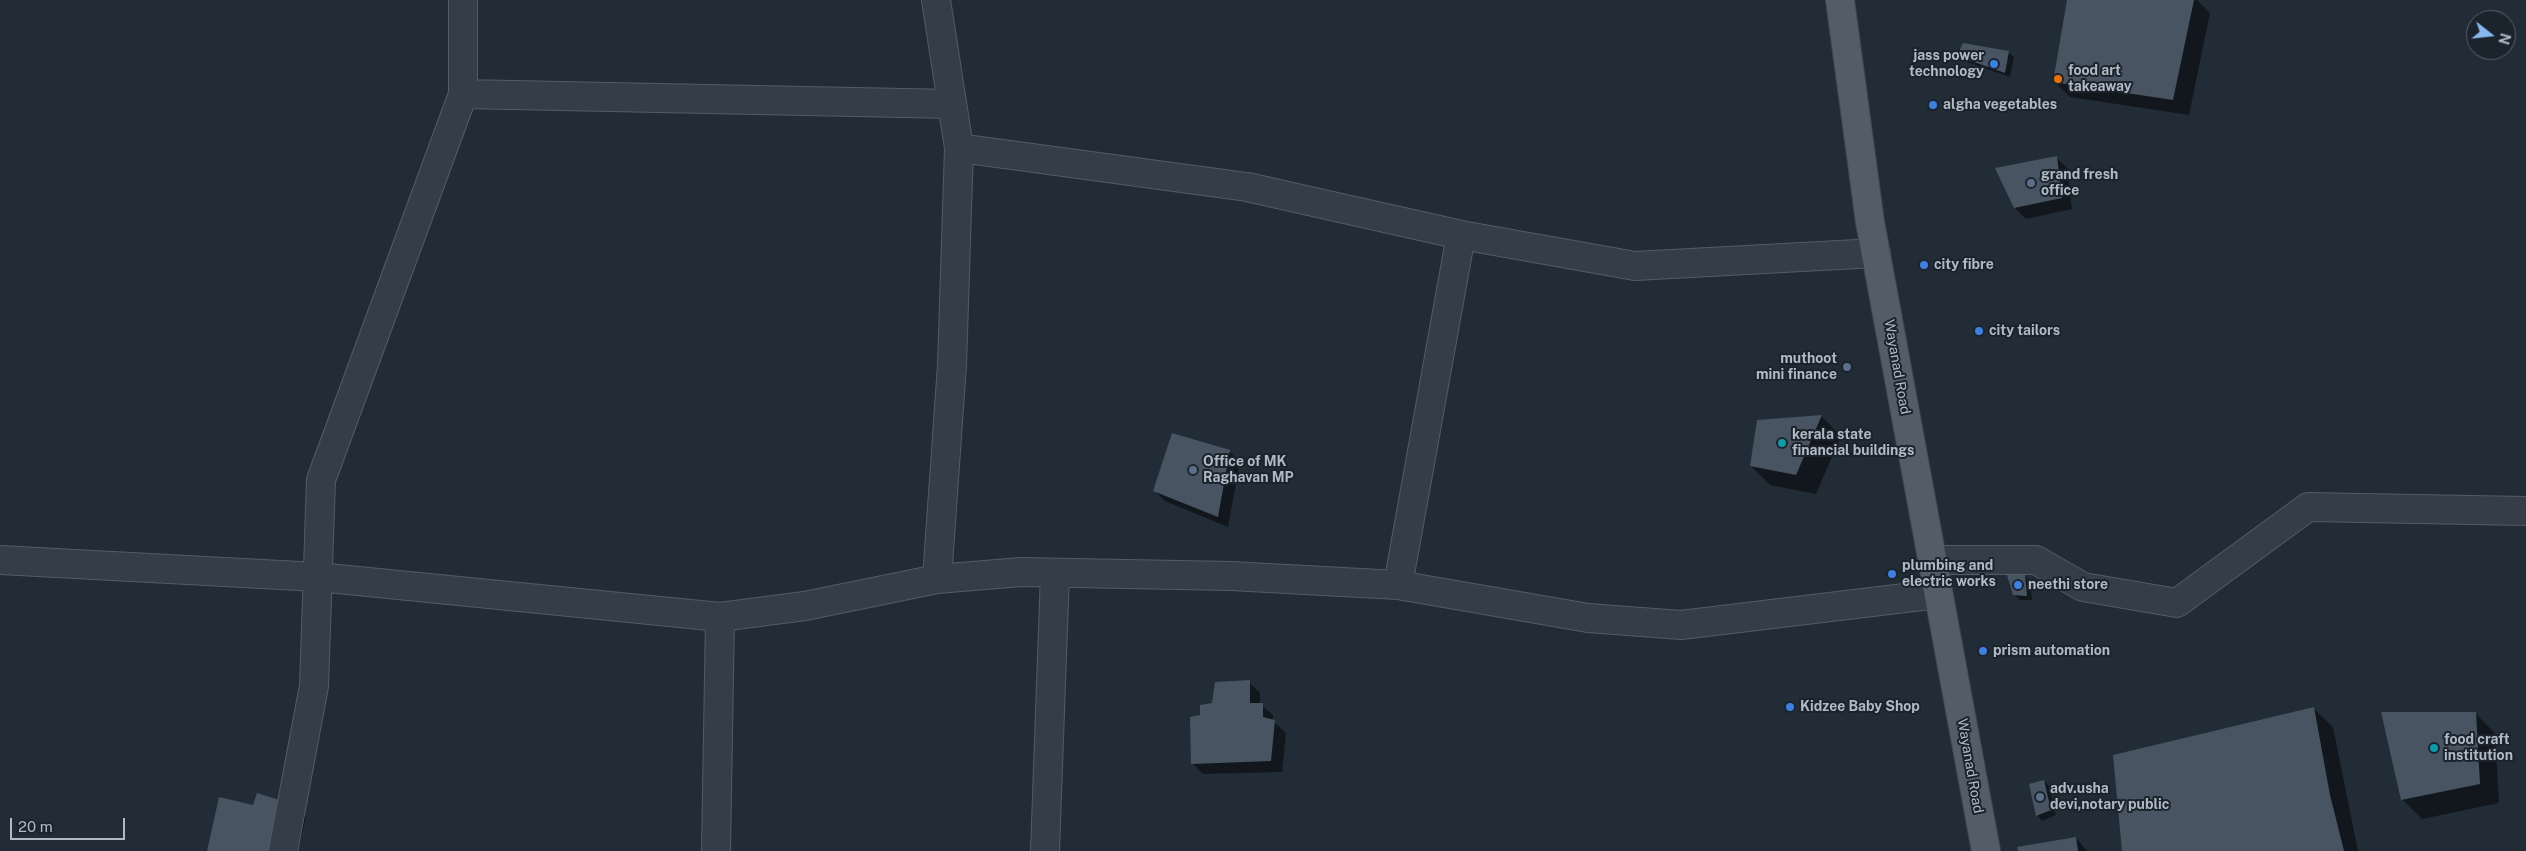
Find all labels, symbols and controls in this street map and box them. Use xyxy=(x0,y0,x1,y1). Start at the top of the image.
north arrow xyxy=(2466,10,2516,60)
text: N xyxy=(2495,31,2514,46)
place label: jass power technology xyxy=(1909,48,1984,80)
marker: jass power technology xyxy=(1988,58,2000,70)
place label: food art takeaway xyxy=(2068,63,2132,95)
marker: food art takeaway xyxy=(2052,73,2064,85)
place label: algha vegetables xyxy=(1943,97,2057,113)
marker: algha vegetables xyxy=(1927,99,1939,111)
place label: grand fresh office xyxy=(2041,167,2118,200)
marker: grand fresh office xyxy=(2025,177,2037,189)
place label: city fibre xyxy=(1934,257,1994,273)
marker: city fibre xyxy=(1918,259,1930,271)
street label: Wayanad Road xyxy=(1880,318,1914,416)
place label: city tailors xyxy=(1989,323,2060,339)
marker: city tailors xyxy=(1973,325,1985,337)
place label: muthoot mini finance xyxy=(1756,351,1837,384)
marker: muthoot mini finance xyxy=(1841,361,1853,373)
place label: kerala state financial buildings xyxy=(1792,427,1914,460)
marker: kerala state financial buildings xyxy=(1776,437,1788,449)
place label: Office of MK Raghavan MP xyxy=(1203,454,1294,487)
marker: Office of MK Raghavan MP xyxy=(1187,464,1199,476)
place label: plumbing and electric works xyxy=(1902,558,1996,590)
marker: plumbing and electric works xyxy=(1886,568,1898,580)
place label: neethi store xyxy=(2028,577,2108,593)
marker: neethi store xyxy=(2012,579,2024,591)
place label: prism automation xyxy=(1993,643,2110,659)
marker: prism automation xyxy=(1977,645,1989,657)
place label: Kidzee Baby Shop xyxy=(1800,699,1920,715)
marker: Kidzee Baby Shop xyxy=(1784,701,1796,713)
street label: Wayanad Road xyxy=(1953,717,1987,815)
place label: food craft institution xyxy=(2444,732,2513,764)
marker: food craft institution xyxy=(2428,742,2440,754)
place label: adv.usha devi,notary public xyxy=(2050,781,2169,814)
marker: adv.usha devi,notary public xyxy=(2034,791,2046,803)
scale bar xyxy=(12,808,128,840)
text: 20 m xyxy=(18,818,53,835)

